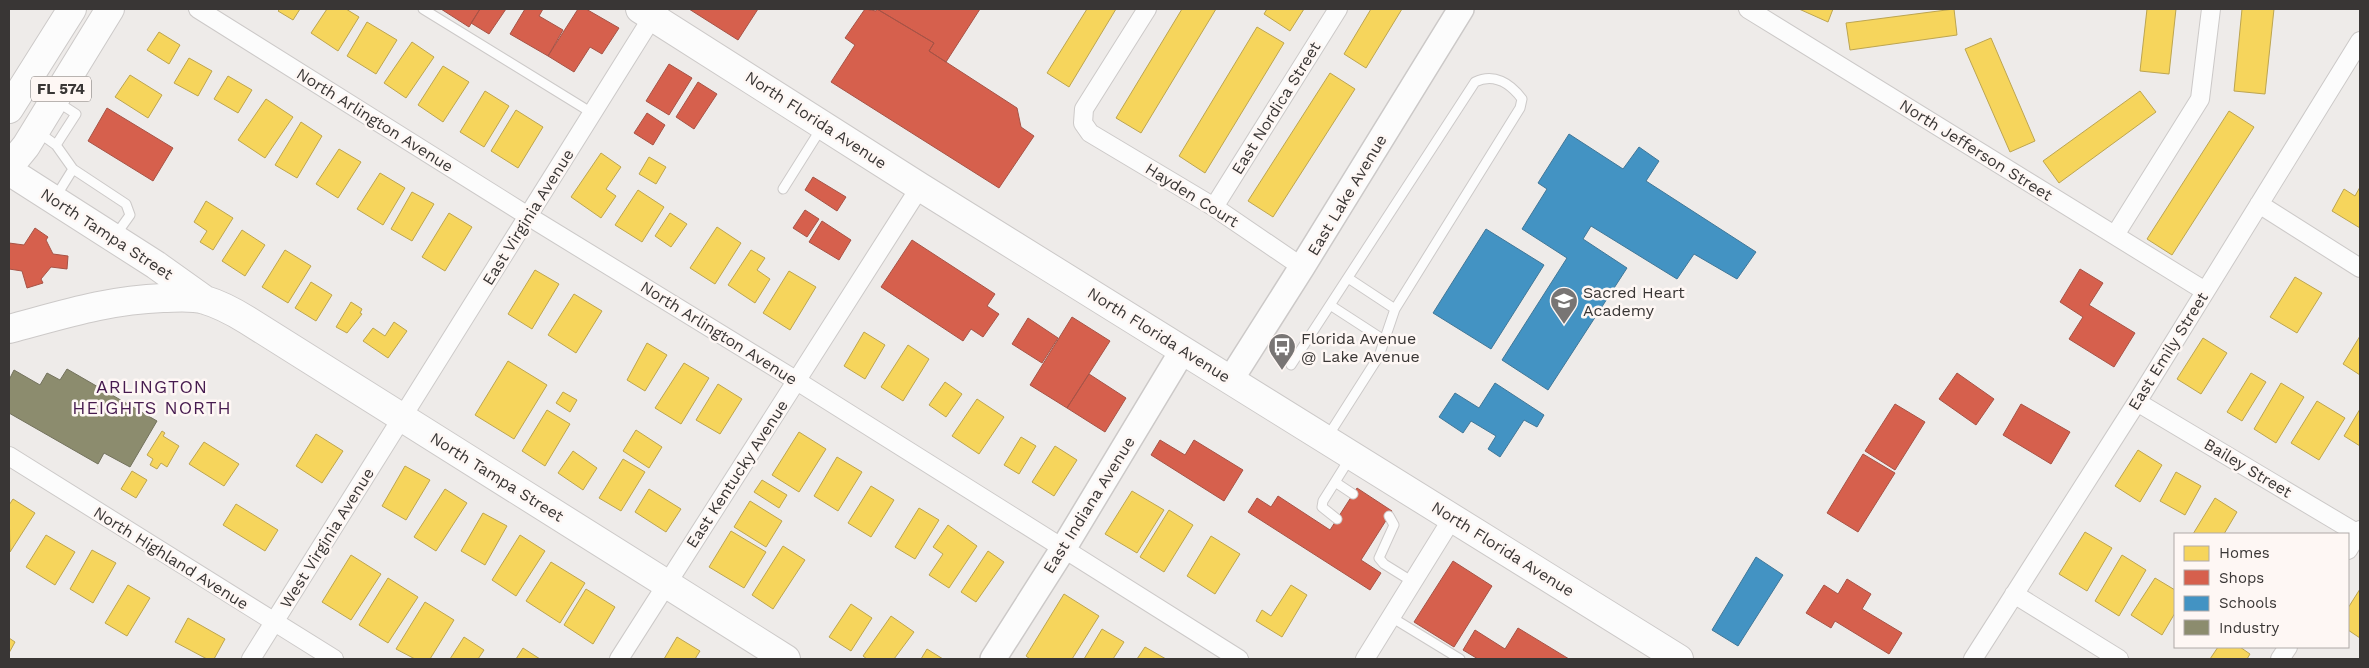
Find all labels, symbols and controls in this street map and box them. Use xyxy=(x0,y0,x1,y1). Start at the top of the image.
street label: East Nordica Street xyxy=(1227,38,1325,178)
street label: North Arlington Avenue xyxy=(293,64,457,176)
street label: North Florida Avenue xyxy=(742,67,890,173)
road number: FL 574 xyxy=(31,76,91,102)
street label: North Jefferson Street xyxy=(1896,95,2056,205)
street label: East Lake Avenue xyxy=(1303,131,1391,259)
street label: East Virginia Avenue xyxy=(478,145,578,289)
street label: Hayden Court xyxy=(1142,159,1242,231)
street label: North Tampa Street xyxy=(37,184,177,284)
street label: North Arlington Avenue xyxy=(637,277,801,389)
street label: North Florida Avenue xyxy=(1084,283,1234,387)
place label: Sacred Heart Academy xyxy=(1583,283,1685,320)
school or university icon: Sacred Heart Academy xyxy=(1549,286,1579,325)
street label: East Emily Street xyxy=(2124,288,2212,414)
place label: Florida Avenue @ Lake Avenue xyxy=(1301,329,1420,366)
bus stop icon: Florida Avenue @ Lake Avenue xyxy=(1267,332,1297,371)
district label: ARLINGTON HEIGHTS NORTH xyxy=(72,376,232,418)
street label: East Kentucky Avenue xyxy=(682,396,792,552)
street label: North Tampa Street xyxy=(427,428,567,526)
street label: East Indiana Avenue xyxy=(1039,433,1139,577)
street label: Bailey Street xyxy=(2201,434,2296,502)
street label: West Virginia Avenue xyxy=(276,464,378,612)
street label: North Florida Avenue xyxy=(1428,497,1578,601)
street label: North Highland Avenue xyxy=(90,503,252,613)
legend xyxy=(2174,533,2349,648)
text: Homes xyxy=(2219,544,2270,562)
text: Shops xyxy=(2219,569,2264,587)
text: Schools xyxy=(2219,594,2277,612)
text: Industry xyxy=(2219,619,2280,637)

